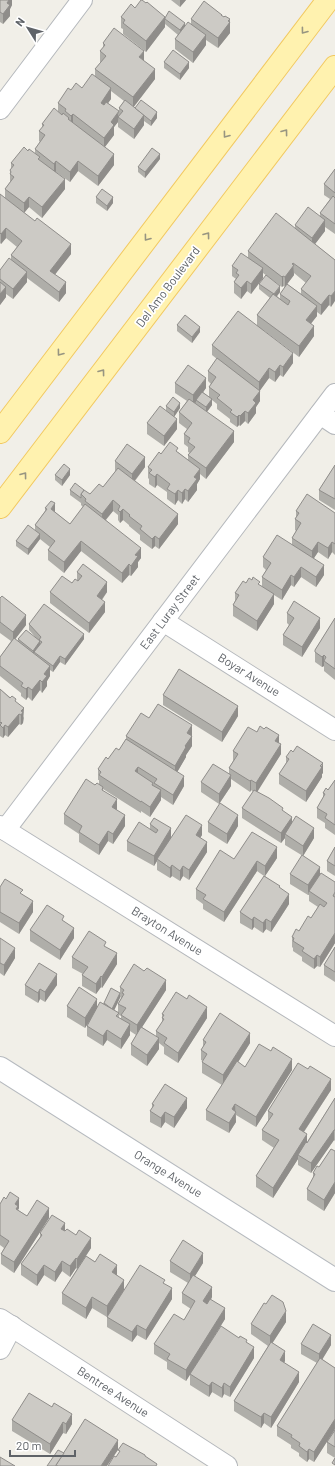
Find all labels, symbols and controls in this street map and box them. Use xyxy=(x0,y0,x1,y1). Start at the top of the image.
north arrow xyxy=(8,8,48,48)
text: N xyxy=(12,15,27,29)
one-way arrow xyxy=(302,27,309,34)
one-way arrow xyxy=(281,129,288,136)
one-way arrow xyxy=(223,130,230,137)
one-way arrow xyxy=(202,233,209,240)
one-way arrow xyxy=(145,234,152,241)
street label: Del Amo Boulevard xyxy=(132,243,202,329)
one-way arrow xyxy=(57,349,65,356)
one-way arrow xyxy=(98,369,105,376)
one-way arrow xyxy=(19,473,26,480)
street label: East Luray Street xyxy=(136,571,202,652)
street label: Boyar Avenue xyxy=(216,650,283,699)
street label: Brayton Avenue xyxy=(129,903,206,958)
street label: Orange Avenue xyxy=(132,1147,205,1200)
street label: Bentree Avenue xyxy=(75,1363,152,1419)
scale bar xyxy=(10,1432,75,1458)
text: 20 m xyxy=(16,1438,42,1452)

